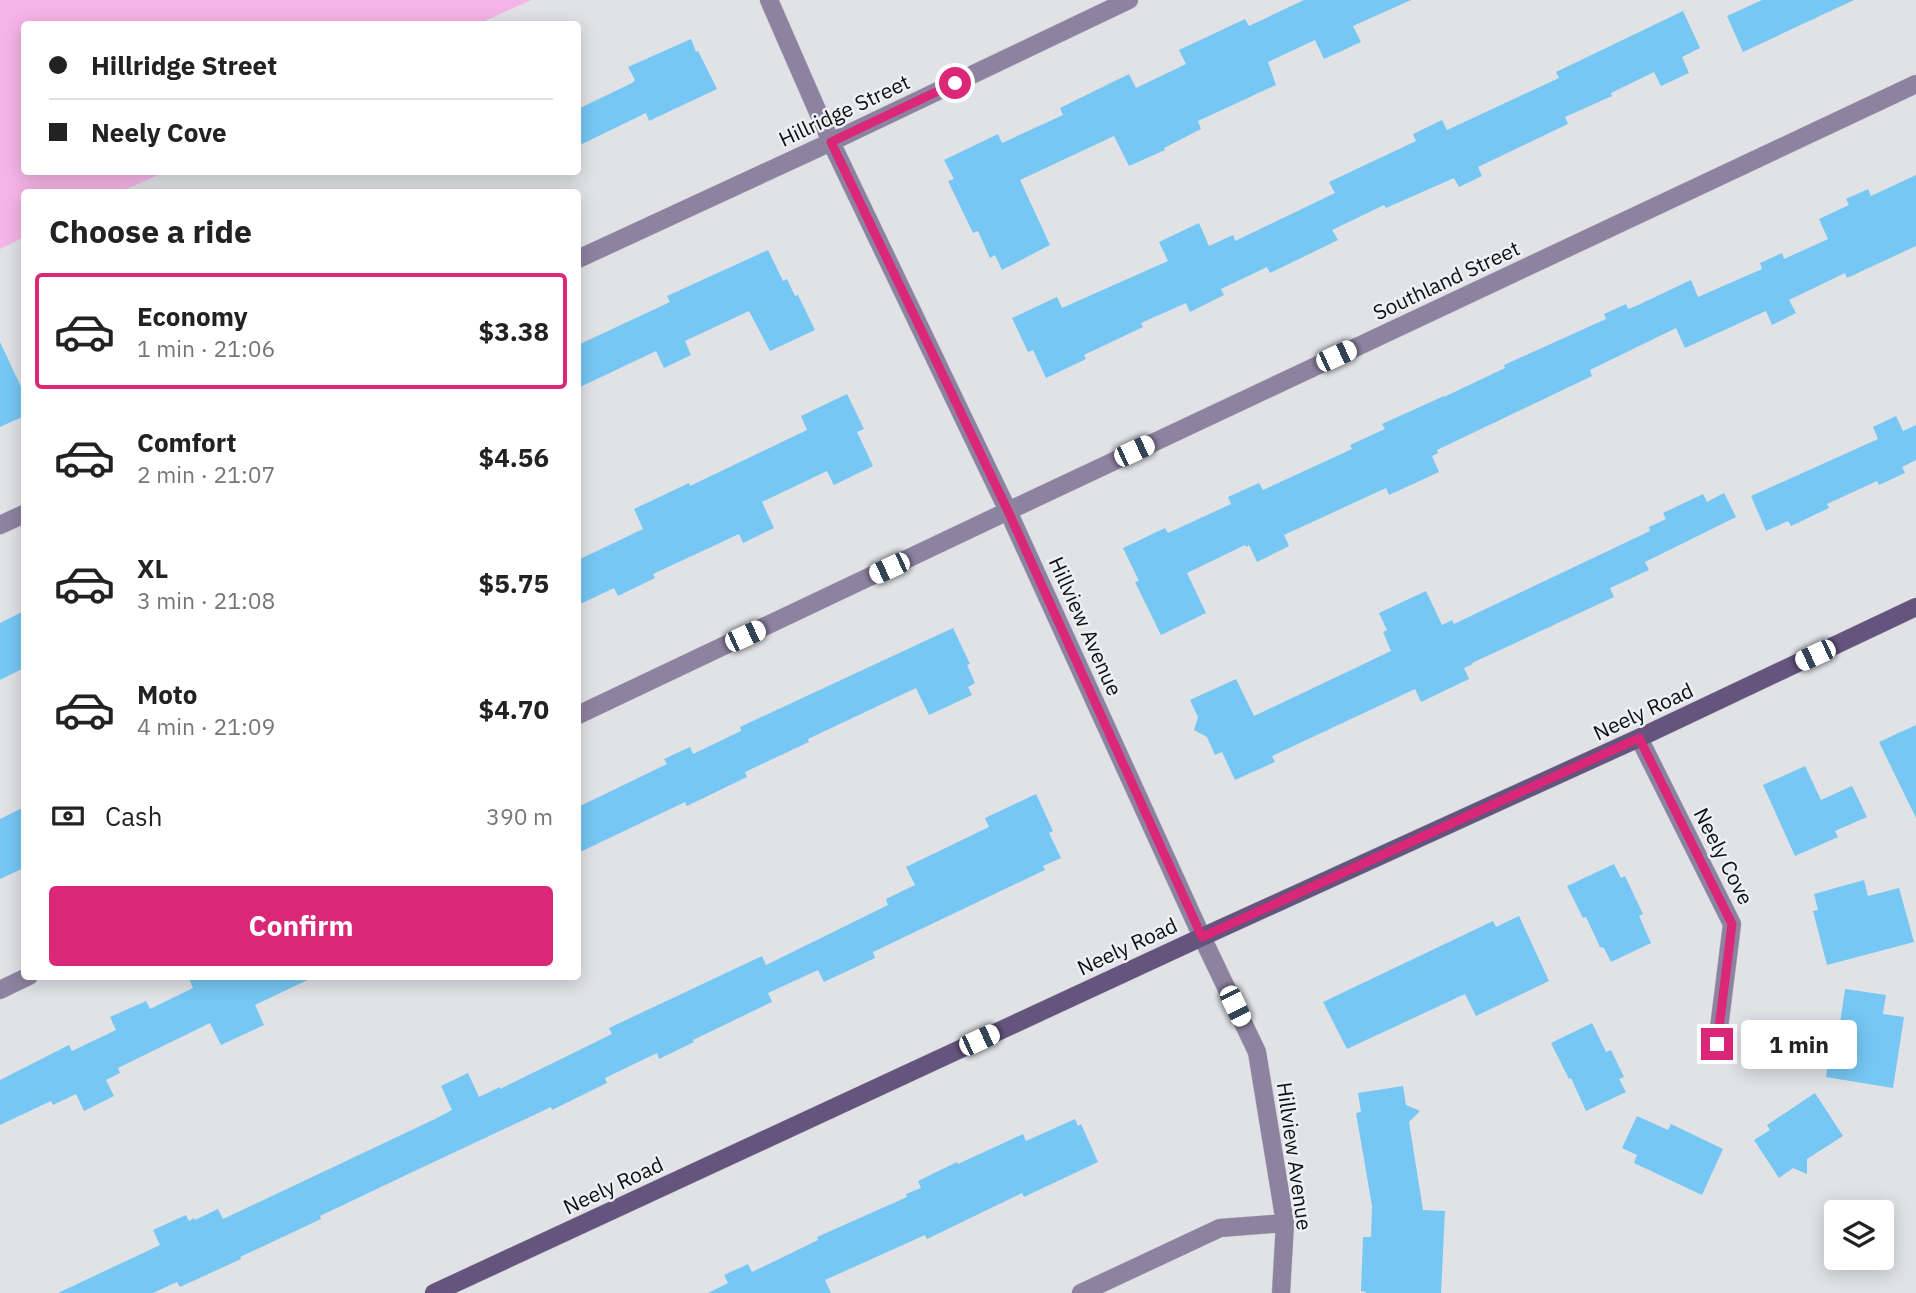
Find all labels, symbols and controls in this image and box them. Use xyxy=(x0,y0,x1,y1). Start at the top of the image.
text: Hillridge Street xyxy=(91,48,277,82)
street label: Hillridge Street xyxy=(774,67,914,153)
route start xyxy=(939,67,971,99)
text: Neely Cove xyxy=(91,115,227,149)
text: Choose a ride xyxy=(49,210,252,252)
street label: Southland Street xyxy=(1368,234,1524,326)
text: Economy xyxy=(137,299,248,333)
icon: car xyxy=(53,300,116,363)
text: $3.38 xyxy=(479,314,549,348)
text: 1 min · 21:06 xyxy=(137,333,275,363)
car xyxy=(1313,338,1360,374)
text: Comfort xyxy=(137,425,236,459)
icon: car xyxy=(53,426,116,489)
car xyxy=(1111,433,1158,469)
text: $4.56 xyxy=(479,440,549,474)
text: 2 min · 21:07 xyxy=(137,459,275,489)
car xyxy=(866,550,913,586)
text: XL xyxy=(137,551,168,585)
icon: car xyxy=(53,552,116,615)
street label: Hillview Avenue xyxy=(1043,552,1129,700)
text: $5.75 xyxy=(479,566,549,600)
text: 3 min · 21:08 xyxy=(137,585,275,615)
car xyxy=(722,618,769,654)
car xyxy=(1792,637,1839,673)
street label: Neely Road xyxy=(1589,676,1697,746)
text: Moto xyxy=(137,677,197,711)
icon: car xyxy=(53,678,116,741)
text: $4.70 xyxy=(479,692,549,726)
text: 4 min · 21:09 xyxy=(137,711,275,741)
icon: cash xyxy=(49,797,87,835)
text: Cash xyxy=(105,799,162,833)
text: 390 m xyxy=(486,801,553,831)
street label: Neely Cove xyxy=(1688,803,1760,909)
button: Confirm xyxy=(49,886,553,966)
street label: Neely Road xyxy=(1073,911,1181,981)
car xyxy=(1217,983,1254,1029)
callout: 1 min xyxy=(1742,1020,1857,1068)
car xyxy=(956,1022,1003,1058)
route end xyxy=(1701,1028,1733,1060)
text: 1 min xyxy=(1769,1029,1829,1059)
street label: Hillview Avenue xyxy=(1271,1080,1319,1232)
street label: Neely Road xyxy=(559,1150,667,1220)
map controls xyxy=(1824,1200,1894,1270)
button: layers xyxy=(1824,1200,1894,1270)

